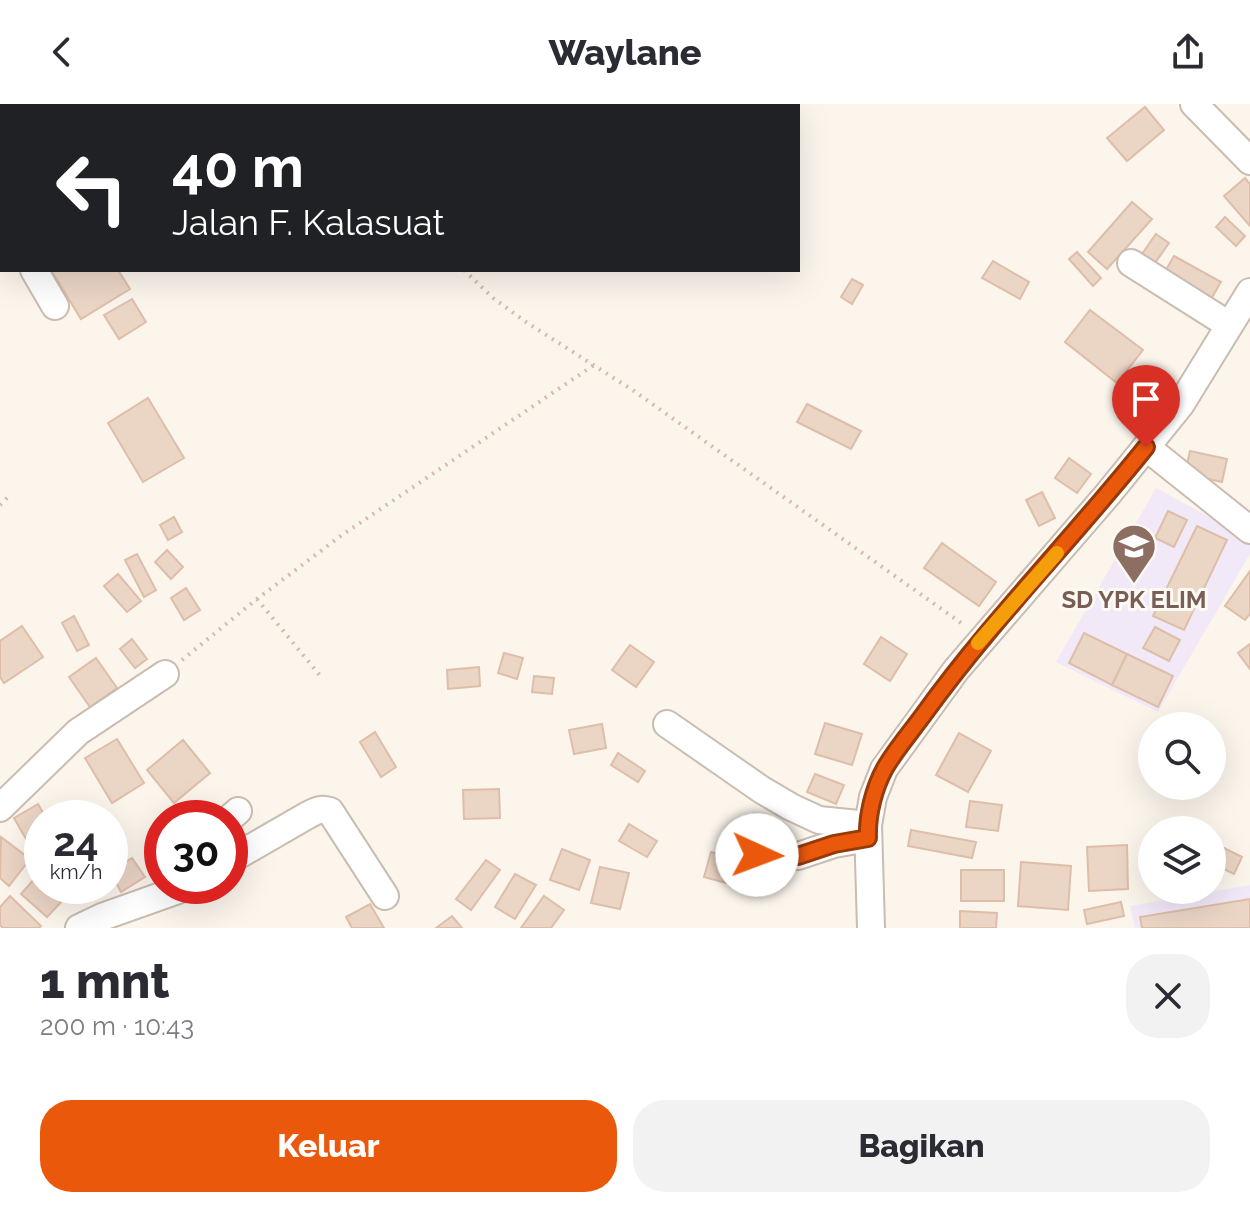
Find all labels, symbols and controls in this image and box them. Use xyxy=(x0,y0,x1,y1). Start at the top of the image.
icon: back xyxy=(40,30,84,74)
icon: share xyxy=(1166,30,1210,74)
text: Waylane xyxy=(549,31,701,73)
text: 40 m xyxy=(172,134,304,200)
icon: left xyxy=(40,136,144,240)
text: Jalan F. Kalasuat xyxy=(172,201,445,243)
pin xyxy=(1112,365,1180,447)
icon: arrive xyxy=(1124,377,1168,421)
school or university icon: SD YPK ELIM xyxy=(1110,522,1158,585)
place label: SD YPK ELIM xyxy=(1061,585,1207,614)
map controls xyxy=(1138,712,1226,904)
button: search xyxy=(1138,712,1226,800)
speed limit sign: 30 xyxy=(144,800,248,904)
position arrow xyxy=(715,813,799,897)
button: layers xyxy=(1138,816,1226,904)
text: 24 xyxy=(53,818,99,865)
text: km/h xyxy=(50,860,102,884)
text: 1 mnt xyxy=(40,953,170,1009)
button: close xyxy=(1126,954,1210,1038)
text: 200 m · 10:43 xyxy=(40,1011,194,1041)
button: Keluar xyxy=(40,1100,617,1192)
button: Bagikan xyxy=(633,1100,1210,1192)

